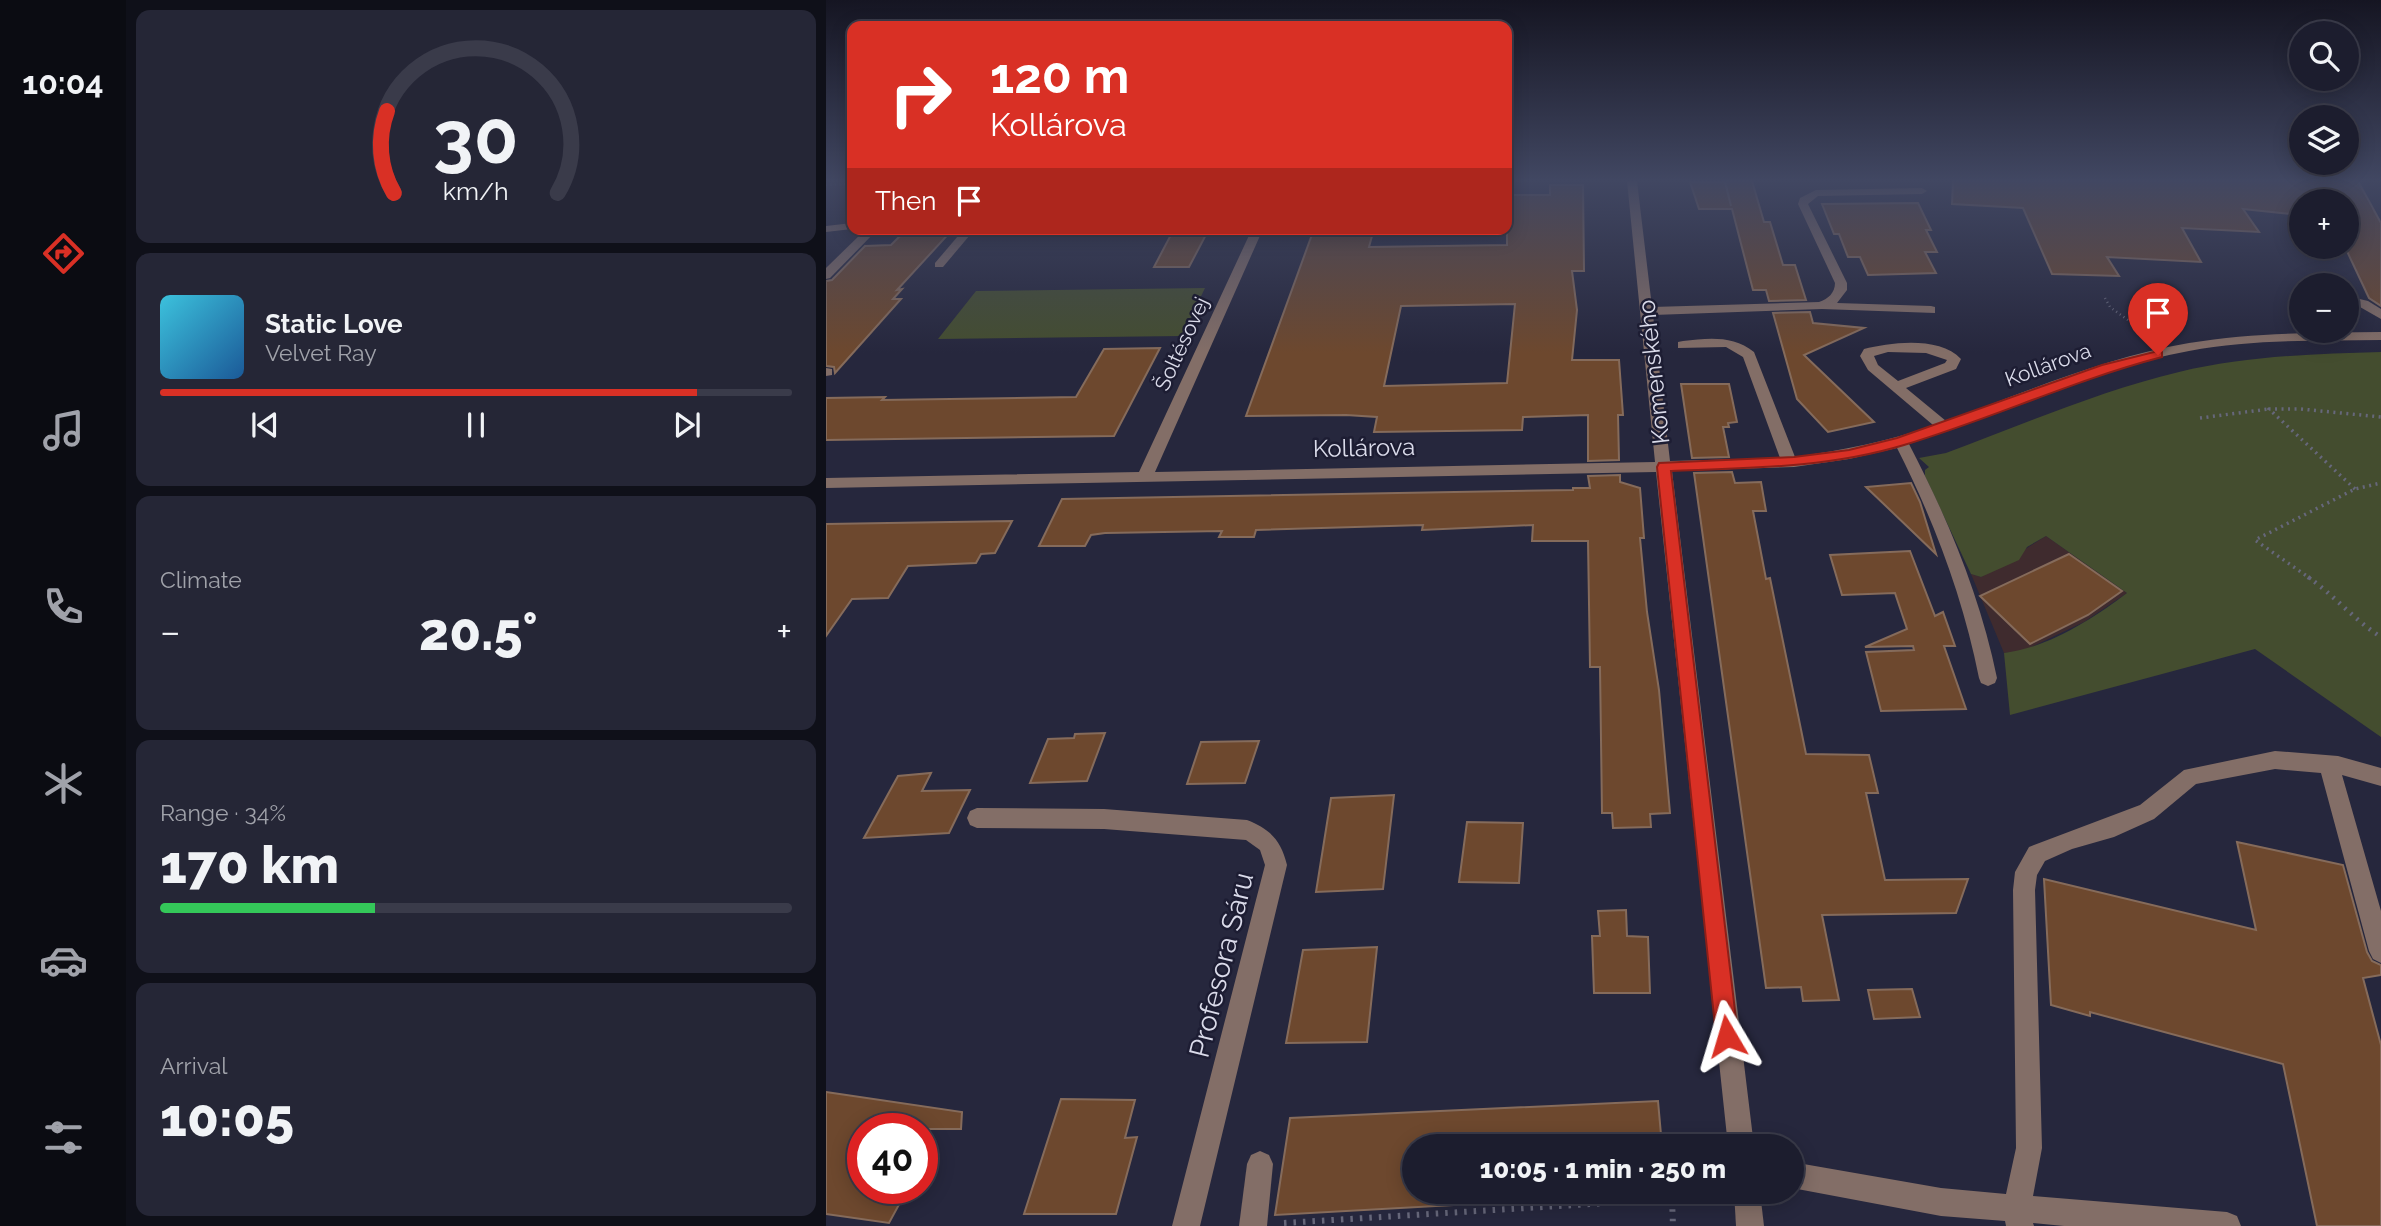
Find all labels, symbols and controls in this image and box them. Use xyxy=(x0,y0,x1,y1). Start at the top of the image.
map controls xyxy=(2289,21,2359,343)
button: search xyxy=(2289,21,2359,91)
text: 120 m xyxy=(990,47,1129,104)
icon: right xyxy=(875,49,966,140)
text: 10:04 xyxy=(22,64,104,101)
text: 30 xyxy=(433,95,519,180)
button: layers xyxy=(2289,105,2359,175)
text: Kollárova xyxy=(990,106,1127,143)
text: km/h xyxy=(443,175,509,205)
icon: arrive xyxy=(950,182,988,220)
text: Then xyxy=(875,186,936,216)
button: + xyxy=(2289,189,2359,259)
icon: directions xyxy=(39,229,88,278)
button: − xyxy=(2289,273,2359,343)
pin xyxy=(2128,283,2188,355)
street label: Šoltésovej xyxy=(1149,293,1214,395)
icon: arrive xyxy=(2139,294,2177,332)
street label: Komenského xyxy=(1631,298,1676,446)
text: Static Love xyxy=(265,309,403,339)
street label: Kollárova xyxy=(2001,337,2094,392)
text: Velvet Ray xyxy=(265,339,377,366)
icon: music xyxy=(39,406,88,455)
icon: previous xyxy=(246,406,284,444)
icon: pause xyxy=(457,406,495,444)
icon: next xyxy=(668,406,706,444)
street label: Kollárova xyxy=(1312,432,1416,463)
text: Climate xyxy=(160,566,242,593)
icon: phone xyxy=(39,582,88,631)
text: 20.5° xyxy=(419,601,538,662)
text: − xyxy=(160,609,180,654)
text: + xyxy=(776,609,792,654)
icon: climate xyxy=(39,759,88,808)
text: Range · 34% xyxy=(160,799,286,826)
text: 170 km xyxy=(160,834,339,895)
street label: Profesora Sáru xyxy=(1183,869,1260,1061)
icon: car xyxy=(39,936,88,985)
position arrow xyxy=(1690,999,1764,1073)
text: Arrival xyxy=(160,1052,227,1079)
text: 10:05 xyxy=(160,1087,294,1148)
icon: filters xyxy=(39,1113,88,1162)
speed limit sign: 40 xyxy=(847,1113,938,1204)
text: 10:05 · 1 min · 250 m xyxy=(1480,1154,1726,1184)

